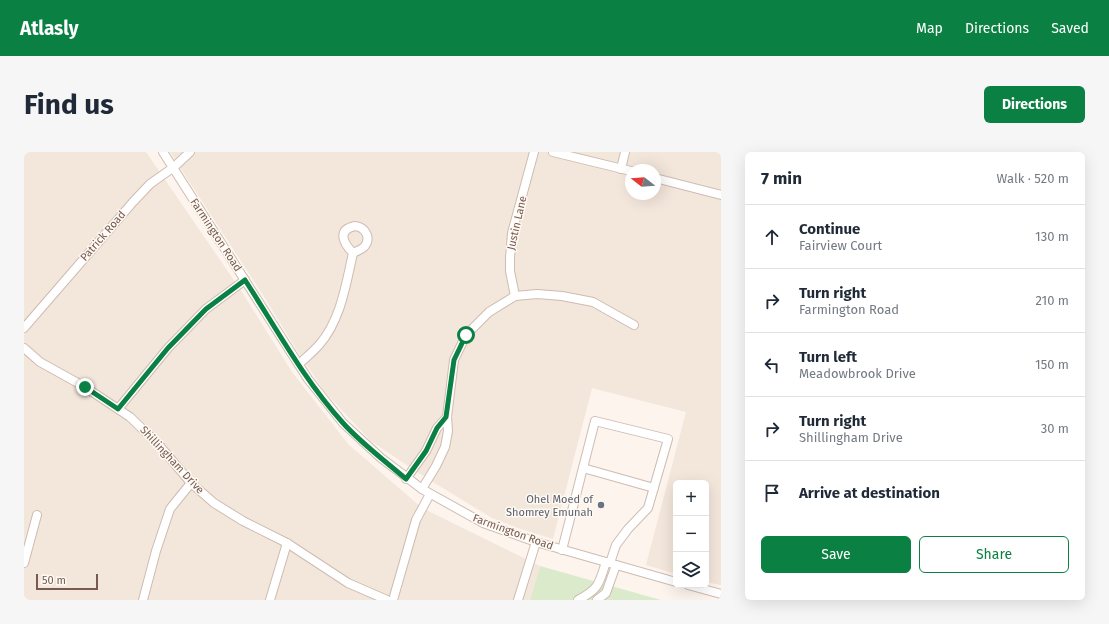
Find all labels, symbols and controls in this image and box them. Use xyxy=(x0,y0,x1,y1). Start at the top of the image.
text: Atlasly xyxy=(20,17,79,40)
text: Map xyxy=(916,20,943,37)
text: Directions xyxy=(965,20,1029,37)
text: Saved xyxy=(1051,20,1089,37)
button: Directions xyxy=(984,86,1085,123)
text: Find us xyxy=(24,88,114,121)
north arrow xyxy=(625,164,661,200)
text: 7 min xyxy=(761,168,802,189)
text: Walk · 520 m xyxy=(997,171,1069,186)
street label: Justin Lane xyxy=(504,195,530,251)
street label: Farmington Road xyxy=(188,196,244,274)
street label: Patrick Road xyxy=(78,208,128,264)
text: Continue xyxy=(799,220,860,238)
icon: ahead xyxy=(761,226,783,248)
text: 130 m xyxy=(1035,229,1069,244)
text: Fairview Court xyxy=(799,238,882,253)
text: Turn right xyxy=(799,284,866,302)
icon: right xyxy=(761,290,783,312)
text: 210 m xyxy=(1035,293,1069,308)
text: Farmington Road xyxy=(799,302,899,317)
route start xyxy=(457,326,475,344)
text: Turn left xyxy=(799,348,857,366)
icon: left xyxy=(761,354,783,376)
text: 150 m xyxy=(1035,357,1069,372)
text: Meadowbrook Drive xyxy=(799,366,916,381)
route end xyxy=(76,378,94,396)
text: Turn right xyxy=(799,412,866,430)
icon: right xyxy=(761,418,783,440)
text: 30 m xyxy=(1041,421,1069,436)
street label: Shillingham Drive xyxy=(137,423,207,497)
text: Shillingham Drive xyxy=(799,430,903,445)
map controls xyxy=(673,480,709,588)
button: + xyxy=(673,480,709,516)
icon: arrive xyxy=(761,482,783,504)
text: Arrive at destination xyxy=(799,484,940,502)
place label: Ohel Moed of Shomrey Emunah xyxy=(506,493,594,519)
marker: Ohel Moed of Shomrey Emunah xyxy=(596,500,606,510)
street label: Farmington Road xyxy=(471,511,555,553)
button: − xyxy=(673,516,709,552)
button: Save xyxy=(761,536,911,573)
button: Share xyxy=(919,536,1069,573)
button: layers xyxy=(673,552,709,588)
scale bar xyxy=(36,572,98,591)
text: 50 m xyxy=(42,574,66,587)

